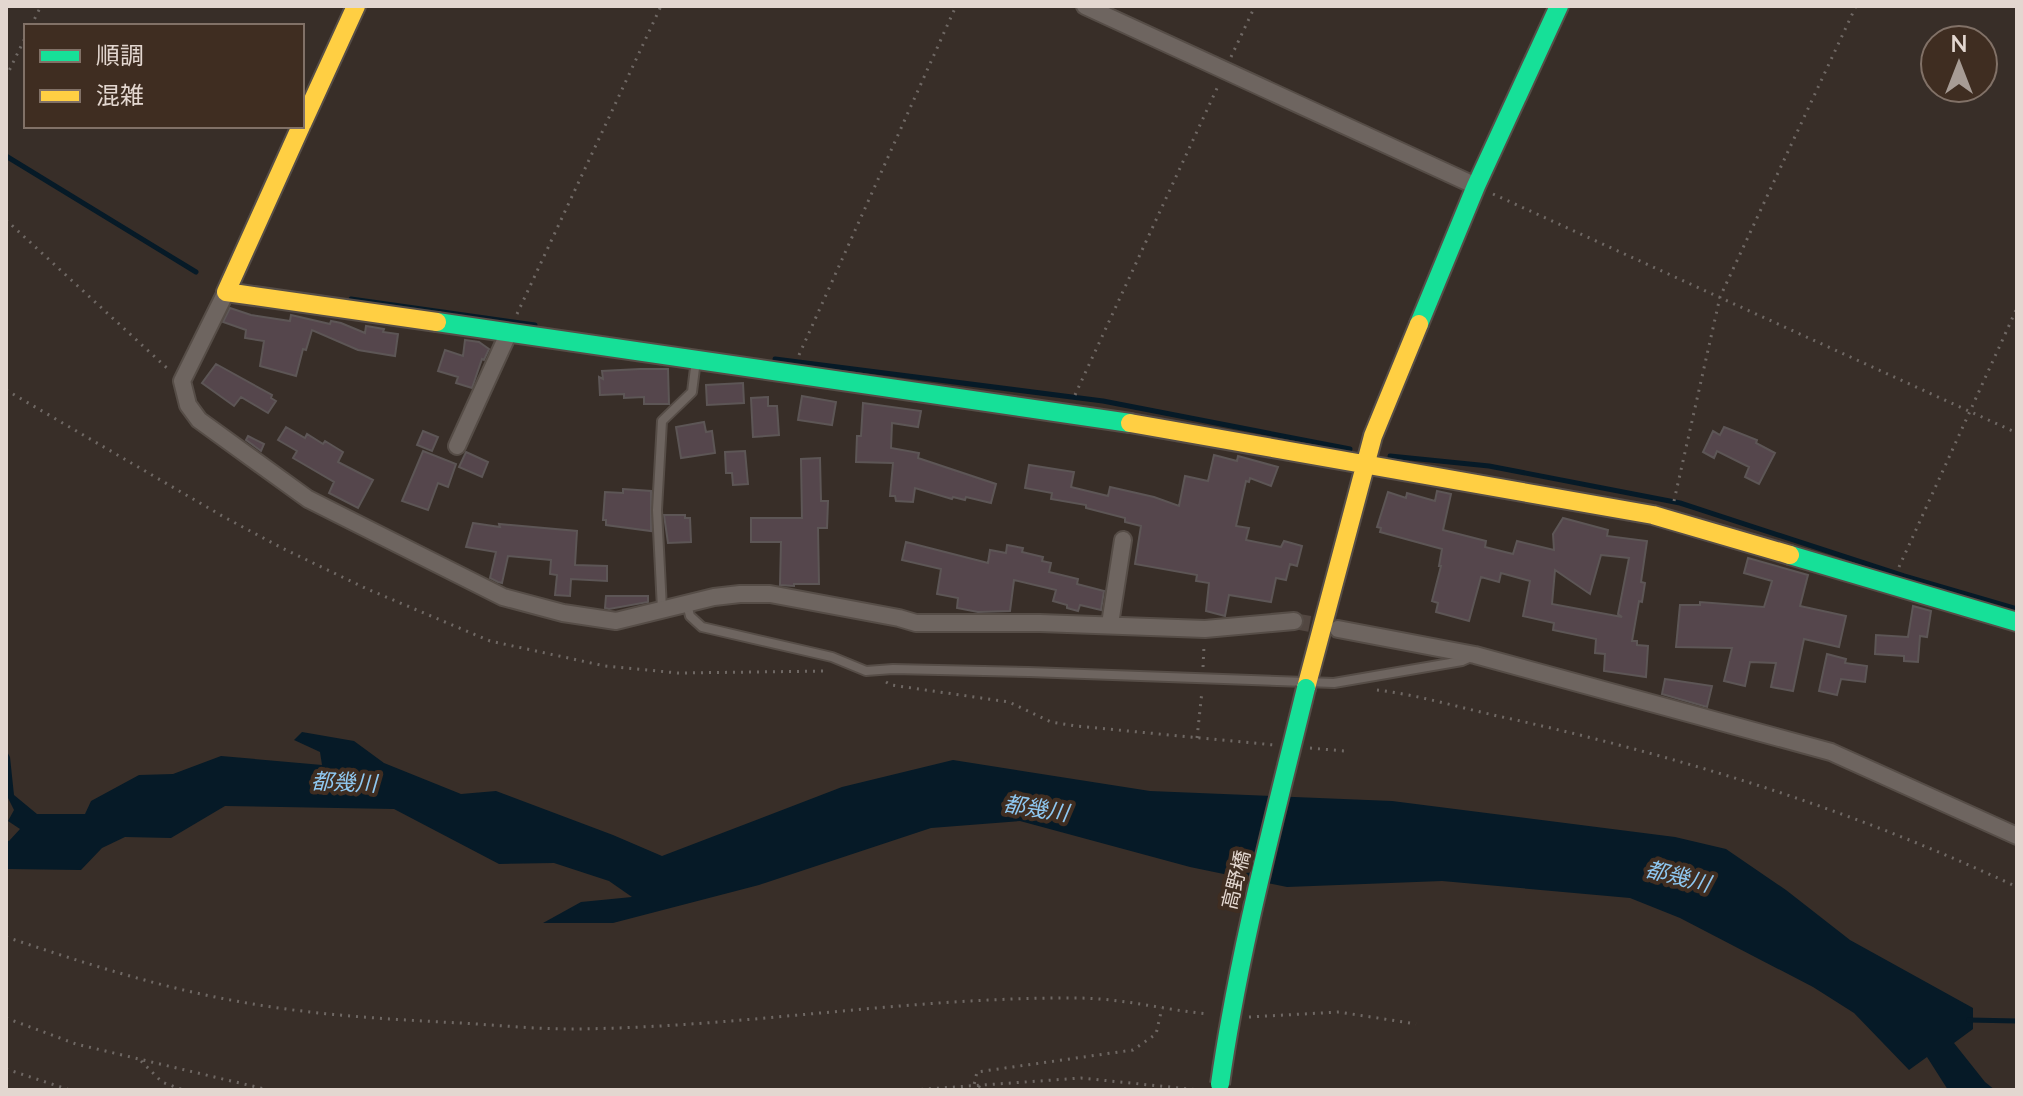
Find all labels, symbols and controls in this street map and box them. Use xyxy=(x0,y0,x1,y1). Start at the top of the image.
legend xyxy=(24,24,304,128)
north arrow xyxy=(1919,24,1999,104)
text: N xyxy=(1951,30,1967,57)
text: 順調 xyxy=(96,40,144,69)
text: 混雑 xyxy=(96,80,144,109)
water label: 都幾川 xyxy=(311,767,379,796)
water label: 都幾川 xyxy=(1001,789,1073,826)
street label: 高野橋 xyxy=(1216,848,1254,912)
water label: 都幾川 xyxy=(1643,854,1715,897)

